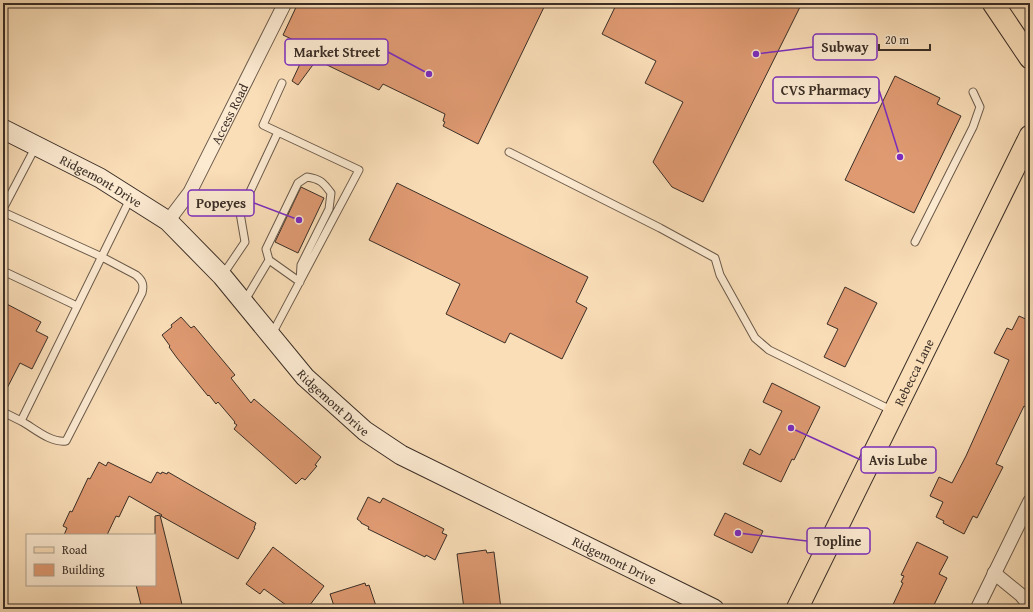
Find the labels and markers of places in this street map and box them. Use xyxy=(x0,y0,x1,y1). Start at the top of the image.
callout: Subway xyxy=(813,34,877,60)
callout: Market Street xyxy=(285,39,388,65)
callout: CVS Pharmacy xyxy=(773,77,879,103)
callout: Popeyes xyxy=(188,190,254,216)
callout: Avis Lube xyxy=(861,447,936,473)
callout: Topline xyxy=(807,528,870,554)

